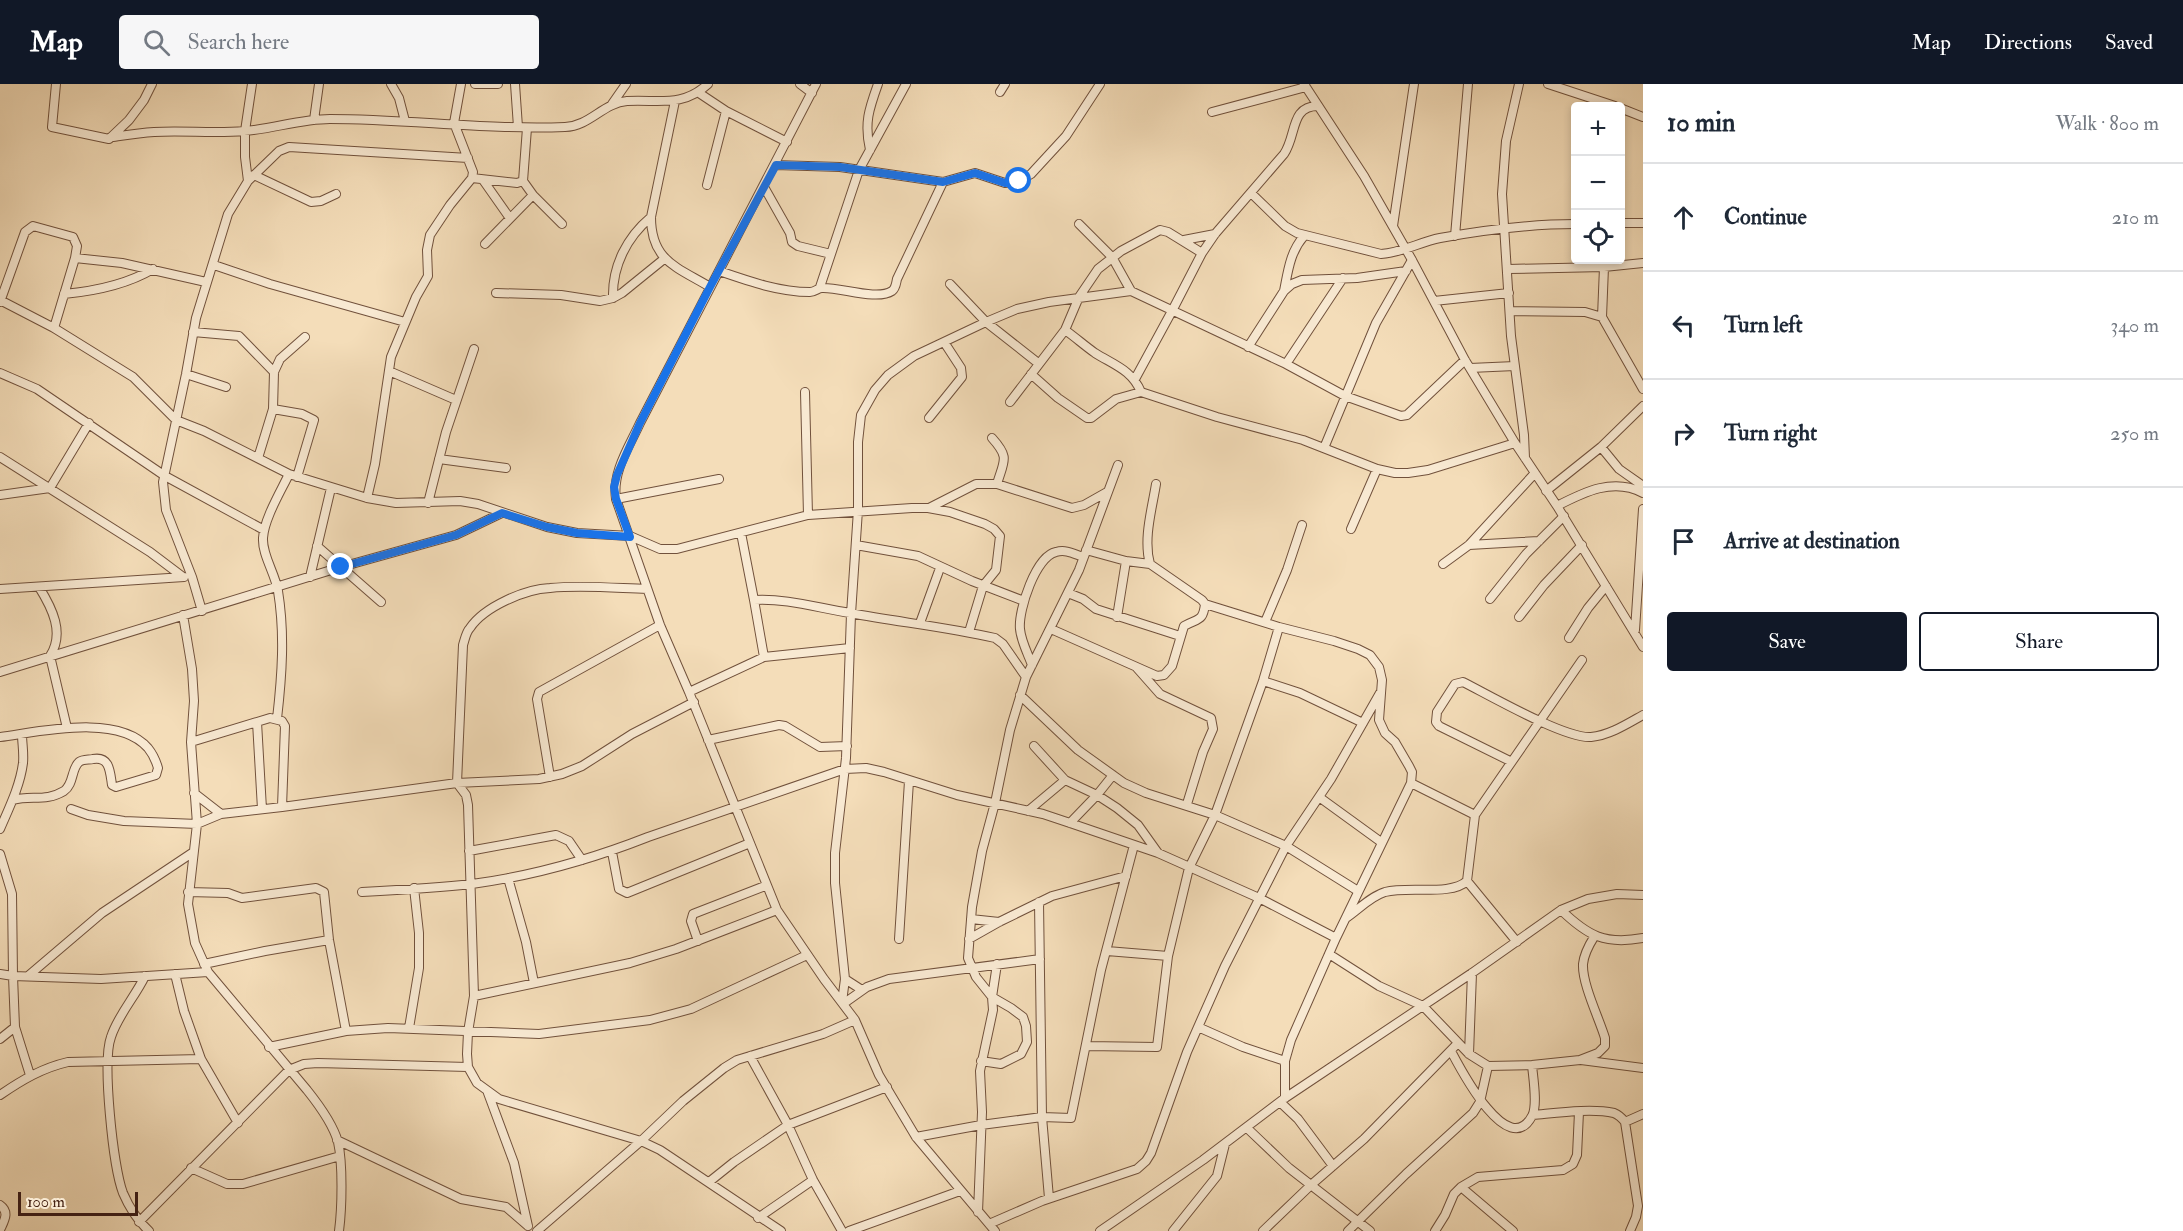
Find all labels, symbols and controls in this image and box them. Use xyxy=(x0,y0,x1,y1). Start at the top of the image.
search box xyxy=(119,15,539,69)
text: Map xyxy=(30,25,83,60)
icon: search xyxy=(140,26,173,59)
text: Search here xyxy=(188,28,289,56)
text: Map xyxy=(1911,29,1951,56)
text: Directions xyxy=(1984,29,2072,56)
text: Saved xyxy=(2105,29,2153,56)
map controls xyxy=(1571,102,1625,264)
button: + xyxy=(1571,102,1625,156)
text: 10 min xyxy=(1667,107,1735,139)
text: Walk · 800 m xyxy=(2056,111,2159,136)
button: − xyxy=(1571,156,1625,210)
route start xyxy=(1005,167,1031,193)
icon: ahead xyxy=(1667,201,1700,234)
text: Continue xyxy=(1724,203,1807,231)
text: 210 m xyxy=(2112,205,2159,230)
button: locate xyxy=(1571,210,1625,264)
icon: left xyxy=(1667,309,1700,342)
text: Turn left xyxy=(1724,311,1803,339)
text: 340 m xyxy=(2111,313,2159,338)
icon: right xyxy=(1667,417,1700,450)
text: Turn right xyxy=(1724,419,1817,447)
text: 250 m xyxy=(2110,421,2159,446)
icon: arrive xyxy=(1667,525,1700,558)
text: Arrive at destination xyxy=(1724,527,1900,555)
route end xyxy=(327,553,353,579)
button: Save xyxy=(1667,612,1907,671)
button: Share xyxy=(1919,612,2159,671)
scale bar xyxy=(18,1189,138,1216)
text: 100 m xyxy=(27,1192,65,1212)

